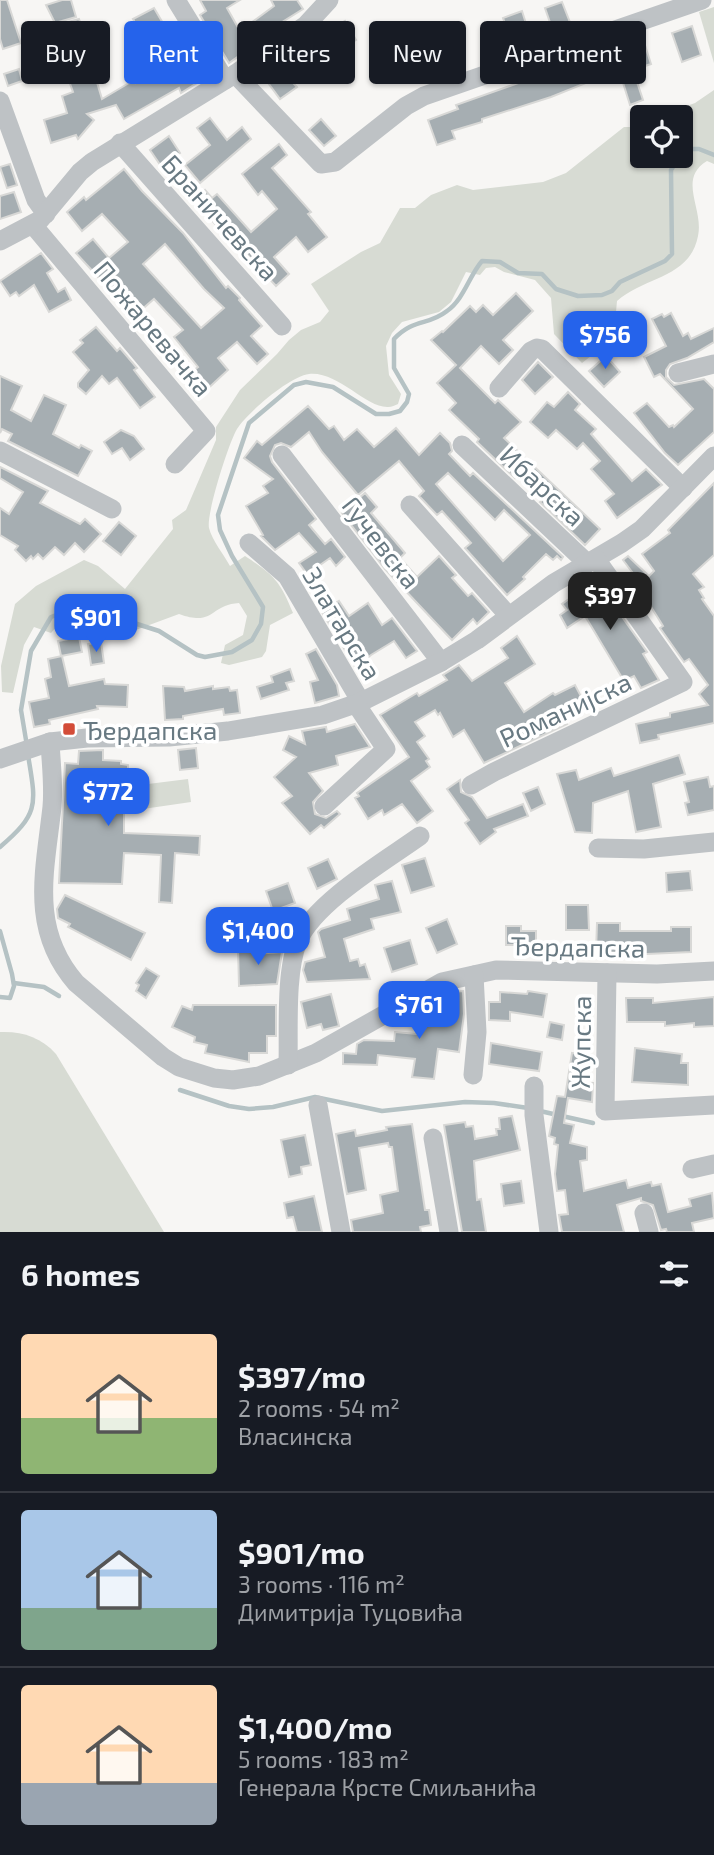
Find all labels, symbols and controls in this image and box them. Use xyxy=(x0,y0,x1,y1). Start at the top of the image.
chip: Buy xyxy=(21,21,110,84)
chip: Rent xyxy=(124,21,223,84)
chip: Filters xyxy=(237,21,355,84)
chip: New xyxy=(369,21,466,84)
chip: Apartment xyxy=(480,21,646,84)
map controls xyxy=(630,105,693,168)
button: locate xyxy=(630,105,693,168)
street label: Браничевска xyxy=(156,148,286,286)
street label: Пожаревачка xyxy=(88,254,220,402)
pin: $756 xyxy=(564,312,646,371)
text: $756 xyxy=(579,320,631,348)
street label: Ибарска xyxy=(495,438,591,532)
street label: Гучевска xyxy=(336,490,428,595)
street label: Златарска xyxy=(297,561,389,685)
pin: $397 xyxy=(569,572,651,632)
text: $397 xyxy=(584,581,636,609)
pin: $901 xyxy=(55,594,137,654)
text: $901 xyxy=(70,603,122,631)
street label: Романијска xyxy=(494,665,636,753)
place label: Ђердапска xyxy=(83,714,217,745)
marker: Ђердапска xyxy=(61,721,77,737)
pin: $772 xyxy=(67,768,149,828)
text: $772 xyxy=(83,777,134,805)
pin: $1,400 xyxy=(201,908,315,967)
text: $1,400 xyxy=(222,916,294,944)
street label: Ђердапска xyxy=(511,929,645,963)
pin: $761 xyxy=(378,982,460,1041)
text: $761 xyxy=(395,990,444,1018)
street label: Жупска xyxy=(564,995,597,1089)
icon: filters xyxy=(655,1255,693,1293)
text: 6 homes xyxy=(21,1256,140,1292)
text: $397/mo xyxy=(238,1358,366,1394)
icon: home xyxy=(77,1362,161,1446)
text: 2 rooms · 54 m² xyxy=(238,1394,400,1422)
text: Власинска xyxy=(238,1422,352,1450)
text: $901/mo xyxy=(238,1534,365,1570)
icon: home xyxy=(77,1538,161,1622)
text: 3 rooms · 116 m² xyxy=(238,1570,405,1598)
text: Димитрија Туцовића xyxy=(238,1598,463,1626)
text: $1,400/mo xyxy=(238,1709,392,1745)
icon: home xyxy=(77,1713,161,1797)
text: 5 rooms · 183 m² xyxy=(238,1745,409,1773)
text: Генерала Крсте Смиљанића xyxy=(238,1773,537,1801)

